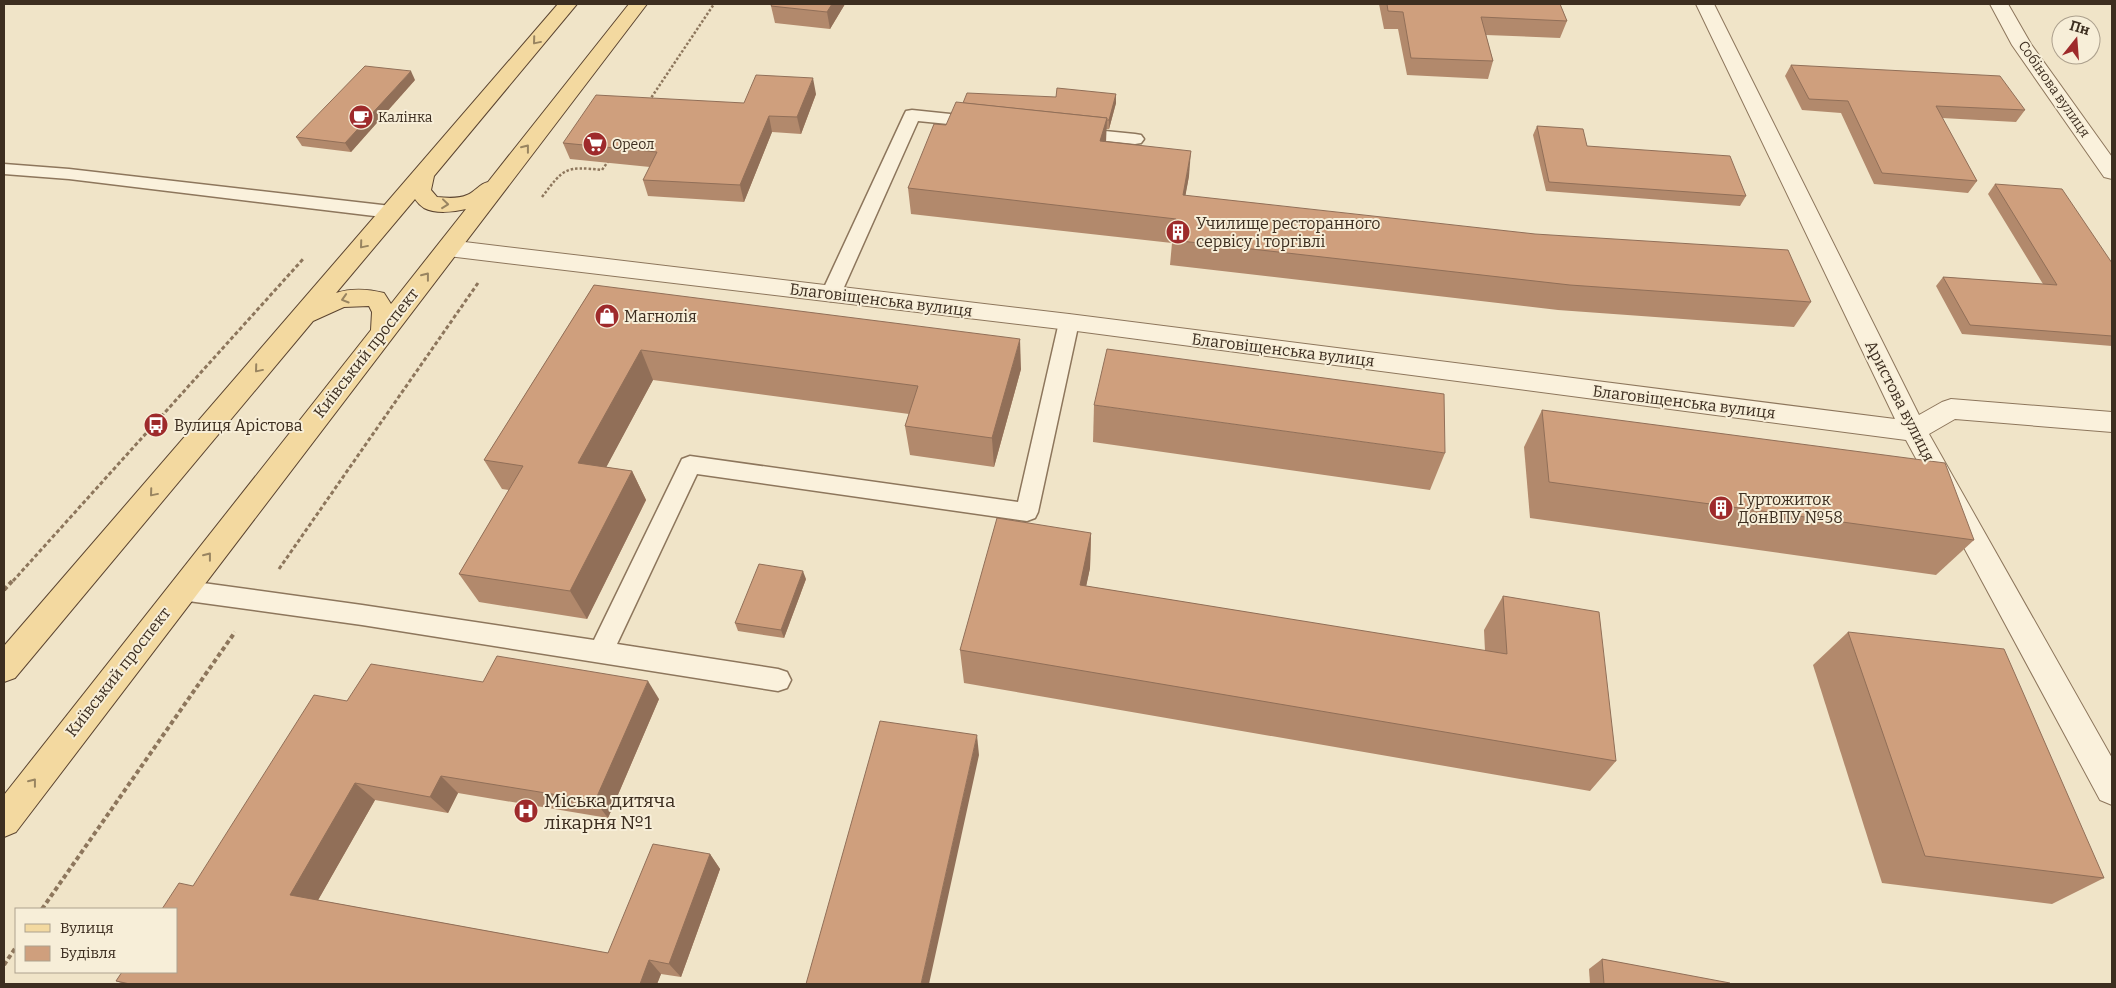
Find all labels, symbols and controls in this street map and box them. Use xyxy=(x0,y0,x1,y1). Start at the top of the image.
north arrow xyxy=(2051,15,2101,65)
text: Пн xyxy=(2067,17,2092,39)
one-way arrow xyxy=(534,35,542,44)
street label: Собінова вулиця xyxy=(2014,37,2094,141)
cafe icon: Калінка xyxy=(348,104,374,130)
place label: Калінка xyxy=(378,109,433,126)
supermarket icon: Ореол xyxy=(582,131,608,157)
place label: Ореол xyxy=(612,136,654,153)
one-way arrow xyxy=(520,145,528,154)
one-way arrow xyxy=(442,198,450,209)
place label: Училище ресторанного сервісу і торгівлі xyxy=(1196,214,1381,251)
building icon: Училище ресторанного сервісу і торгівлі xyxy=(1165,219,1191,245)
one-way arrow xyxy=(360,239,369,248)
one-way arrow xyxy=(420,273,428,282)
street label: Благовіщенська вулиця xyxy=(788,279,974,321)
street label: Київський проспект xyxy=(310,285,422,421)
one-way arrow xyxy=(342,293,350,303)
shop icon: Магнолія xyxy=(594,303,620,329)
place label: Магнолія xyxy=(624,307,697,326)
street label: Благовіщенська вулиця xyxy=(1190,329,1376,371)
street label: Аристова вулиця xyxy=(1861,337,1939,465)
one-way arrow xyxy=(255,363,264,372)
street label: Благовіщенська вулиця xyxy=(1591,381,1777,423)
bus stop icon: Вулиця Арістова xyxy=(143,412,169,438)
place label: Вулиця Арістова xyxy=(174,416,303,435)
one-way arrow xyxy=(150,487,159,496)
place label: Гуртожиток ДонВПУ №58 xyxy=(1738,490,1843,527)
building icon: Гуртожиток ДонВПУ №58 xyxy=(1708,495,1734,521)
one-way arrow xyxy=(202,553,210,562)
street label: Київський проспект xyxy=(62,604,174,740)
one-way arrow xyxy=(28,779,36,788)
place label: Міська дитяча лікарня №1 xyxy=(544,789,676,834)
hospital icon: Міська дитяча лікарня №1 xyxy=(513,798,539,824)
legend xyxy=(15,908,178,973)
text: Вулиця xyxy=(60,919,114,937)
text: Будівля xyxy=(60,944,116,962)

